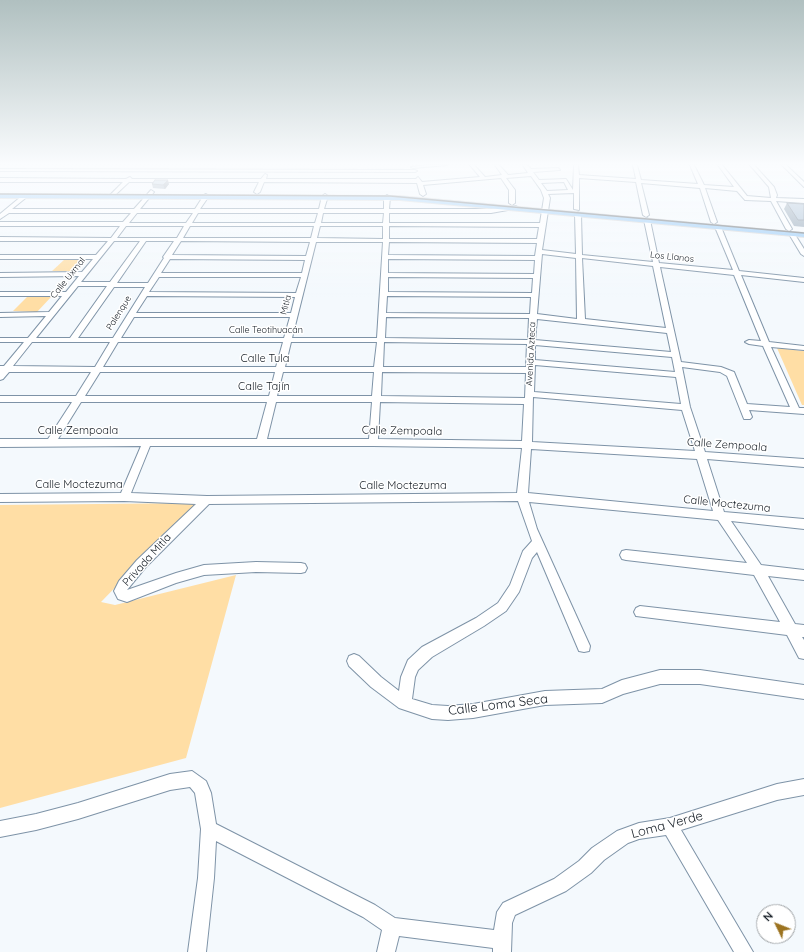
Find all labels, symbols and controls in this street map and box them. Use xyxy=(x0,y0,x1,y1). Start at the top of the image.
street label: Los Llanos xyxy=(650,249,694,265)
street label: Calle Uxmal xyxy=(48,255,88,301)
street label: Palenque xyxy=(104,294,134,332)
street label: Mitla xyxy=(278,294,294,316)
street label: Avenida Azteca xyxy=(524,322,538,386)
street label: Calle Teotihuacán xyxy=(229,325,303,335)
street label: Calle Tula xyxy=(241,352,289,366)
street label: Calle Tajín xyxy=(238,380,290,394)
street label: Calle Zempoala xyxy=(38,424,118,438)
street label: Calle Zempoala xyxy=(362,424,442,438)
street label: Calle Zempoala xyxy=(686,436,768,454)
street label: Calle Moctezuma xyxy=(35,478,123,492)
street label: Calle Moctezuma xyxy=(359,479,447,493)
street label: Calle Moctezuma xyxy=(683,493,771,515)
street label: Privada Mitla xyxy=(120,531,174,589)
street label: Calle Loma Seca xyxy=(447,691,549,719)
street label: Loma Verde xyxy=(629,808,705,842)
north arrow xyxy=(756,904,796,944)
text: N xyxy=(760,909,776,924)

